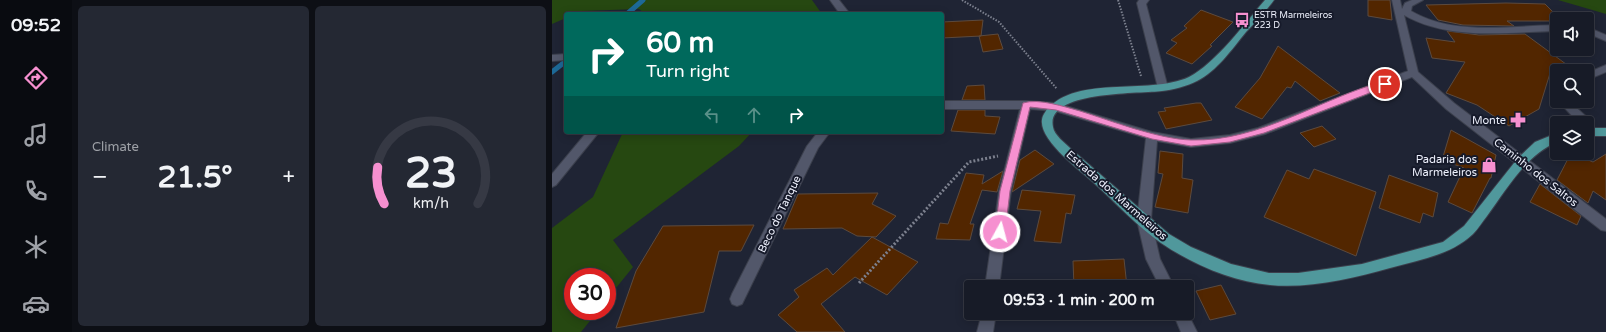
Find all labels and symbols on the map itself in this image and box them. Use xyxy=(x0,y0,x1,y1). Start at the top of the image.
place label: ESTR Marmeleiros 223 D xyxy=(1254,10,1332,31)
bus stop icon: ESTR Marmeleiros 223 D xyxy=(1233,11,1251,29)
pin xyxy=(1368,67,1402,101)
pharmacy icon: Monte xyxy=(1509,111,1527,129)
place label: Monte xyxy=(1472,114,1506,127)
street label: Caminho dos Saltos xyxy=(1491,136,1580,209)
street label: Estrada dos Marmeleiros xyxy=(1063,148,1170,243)
place label: Padaria dos Marmeleiros xyxy=(1412,153,1477,179)
shop icon: Padaria dos Marmeleiros xyxy=(1480,156,1498,174)
street label: Beco do Tanque xyxy=(755,174,804,255)
position arrow xyxy=(979,211,1021,253)
speed limit sign: 30 xyxy=(564,268,616,320)

